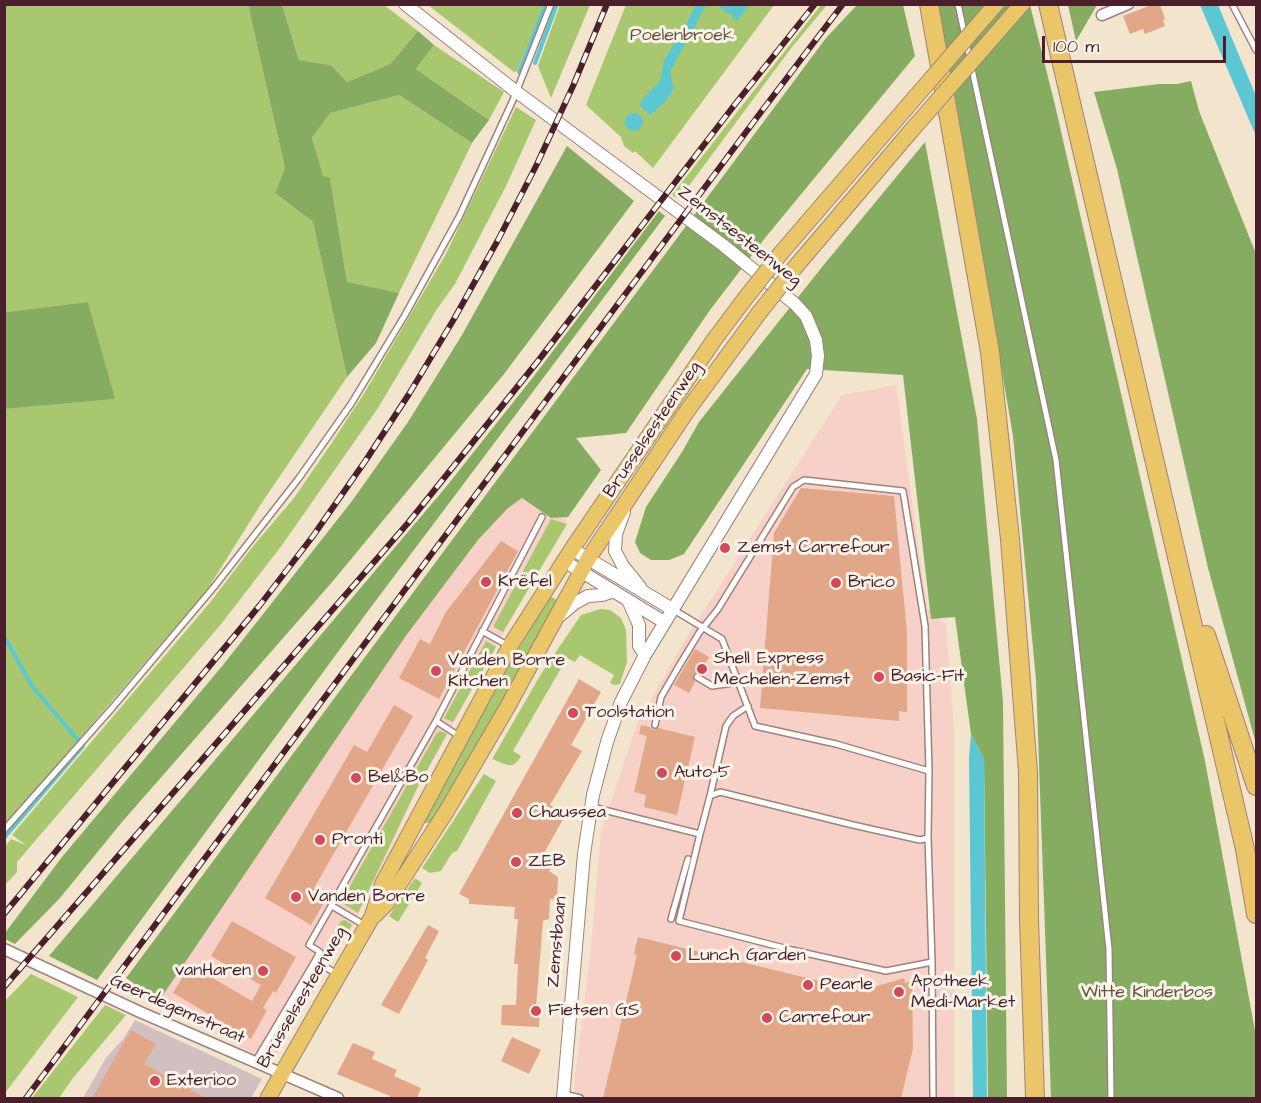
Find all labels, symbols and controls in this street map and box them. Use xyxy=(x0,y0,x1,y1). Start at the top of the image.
scale bar xyxy=(1045,24,1230,62)
park label: Poelenbroek xyxy=(630,25,734,47)
text: 100 m xyxy=(1053,34,1099,59)
street label: Zemstsesteenweg xyxy=(673,182,805,292)
street label: Brusselsesteenweg xyxy=(599,358,707,502)
place label: Zemst Carrefour xyxy=(737,537,890,559)
marker: Zemst Carrefour xyxy=(718,541,732,555)
place label: Krëfel xyxy=(498,571,552,593)
place label: Brico xyxy=(848,572,895,594)
marker: Krëfel xyxy=(479,575,493,589)
marker: Brico xyxy=(829,576,843,590)
place label: Shell Express Mechelen-Zemst xyxy=(714,648,850,690)
place label: Vanden Borre Kitchen xyxy=(448,650,565,692)
marker: Shell Express Mechelen-Zemst xyxy=(695,662,709,676)
marker: Vanden Borre Kitchen xyxy=(429,664,443,678)
place label: Basic-Fit xyxy=(891,666,964,688)
marker: Basic-Fit xyxy=(872,670,886,684)
place label: Toolstation xyxy=(585,702,674,724)
marker: Toolstation xyxy=(566,706,580,720)
place label: Auto-5 xyxy=(674,762,730,784)
marker: Auto-5 xyxy=(655,766,669,780)
place label: Bel&Bo xyxy=(368,767,428,789)
marker: Bel&Bo xyxy=(349,771,363,785)
place label: Chaussea xyxy=(529,802,606,824)
marker: Chaussea xyxy=(510,806,524,820)
place label: Pronti xyxy=(332,829,383,851)
marker: Pronti xyxy=(313,833,327,847)
place label: ZEB xyxy=(528,851,566,873)
marker: ZEB xyxy=(509,855,523,869)
place label: Vanden Borre xyxy=(308,886,425,908)
marker: Vanden Borre xyxy=(289,890,303,904)
street label: Zemstbaan xyxy=(543,895,573,989)
street label: Brusselsesteenweg xyxy=(254,923,352,1073)
place label: Lunch Garden xyxy=(688,945,806,967)
marker: Lunch Garden xyxy=(669,949,683,963)
place label: vanHaren xyxy=(175,960,251,982)
marker: vanHaren xyxy=(256,964,270,978)
street label: Geerdegemstraat xyxy=(106,971,248,1049)
place label: Apotheek Medi-Market xyxy=(911,971,1015,1014)
place label: Pearle xyxy=(820,974,873,996)
marker: Pearle xyxy=(801,978,815,992)
park label: Witte Kinderbos xyxy=(1081,982,1213,1004)
marker: Apotheek Medi-Market xyxy=(892,985,906,999)
place label: Fietsen GS xyxy=(548,1000,639,1022)
marker: Fietsen GS xyxy=(529,1004,543,1018)
place label: Carrefour xyxy=(779,1007,870,1029)
marker: Carrefour xyxy=(760,1011,774,1025)
place label: Exterioo xyxy=(167,1070,236,1092)
marker: Exterioo xyxy=(148,1074,162,1088)

